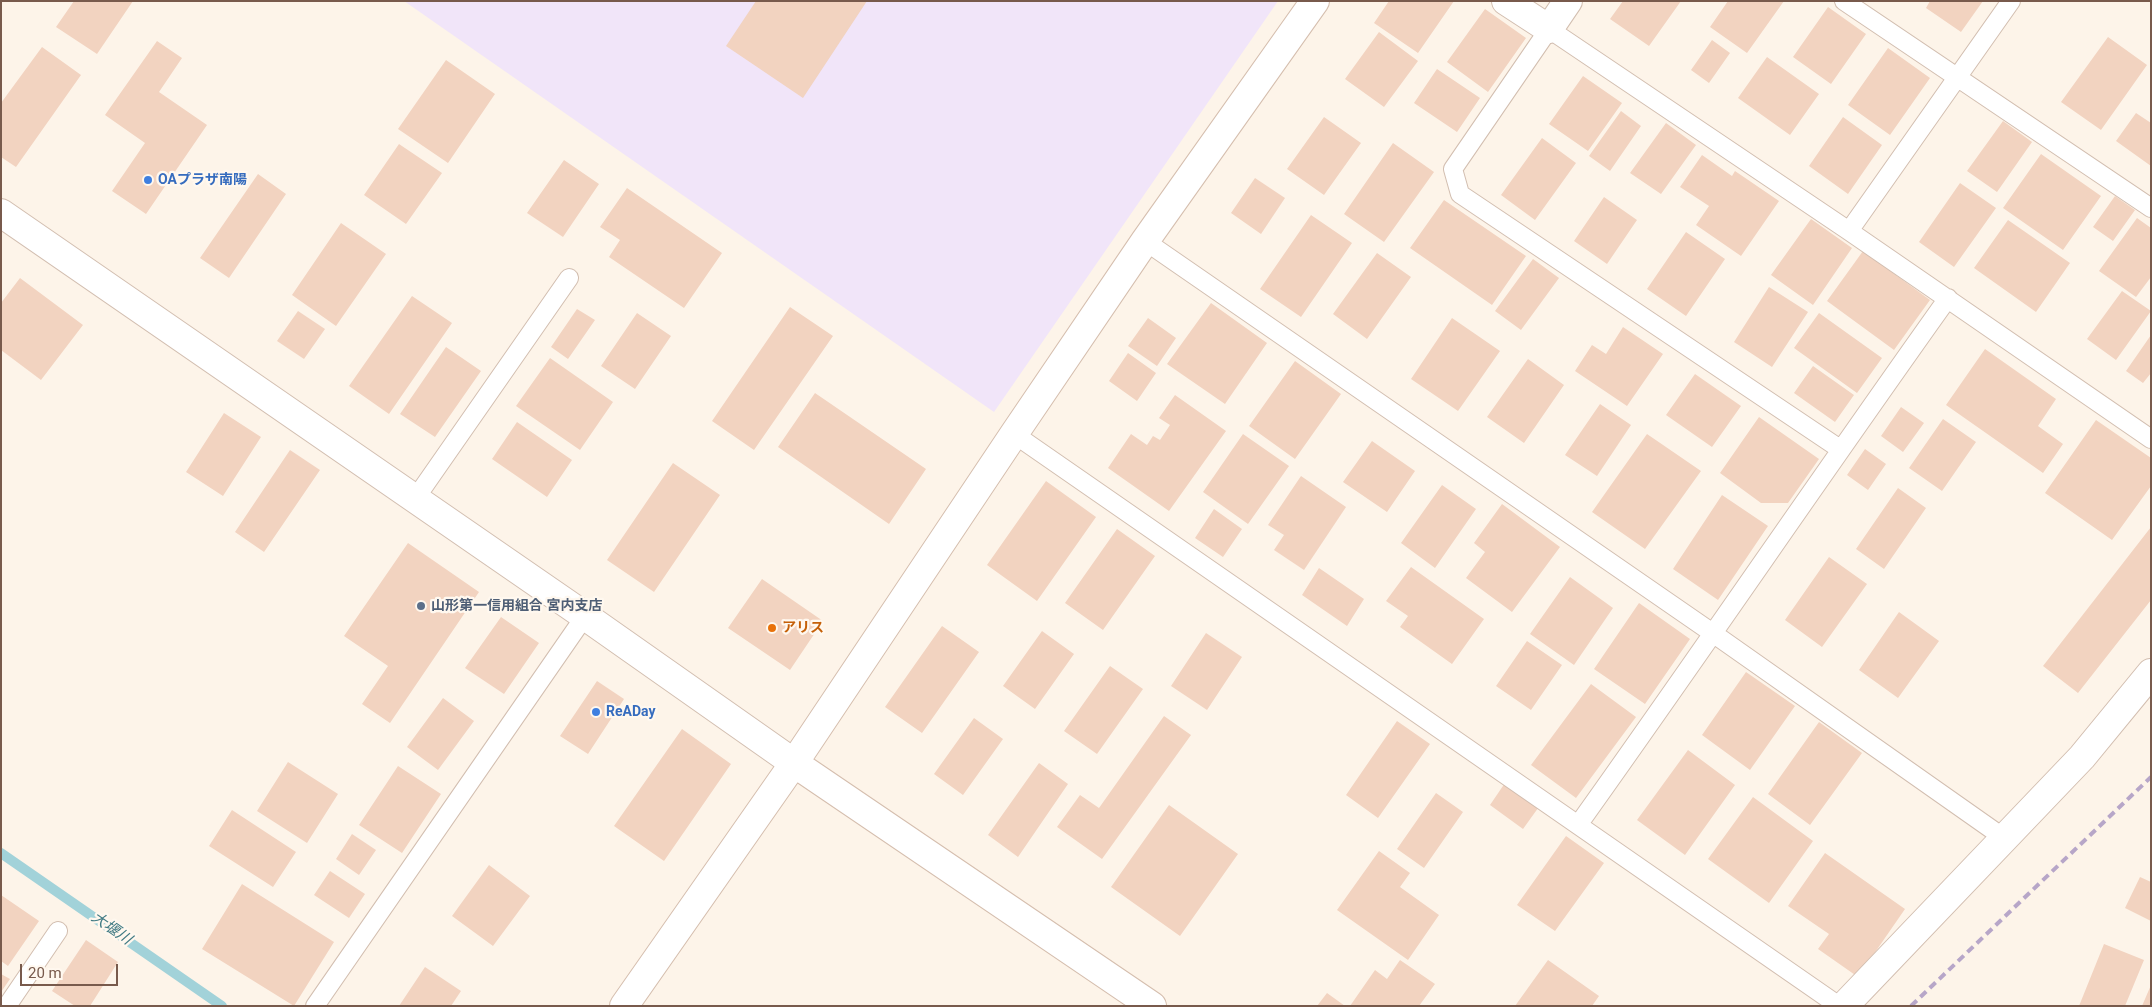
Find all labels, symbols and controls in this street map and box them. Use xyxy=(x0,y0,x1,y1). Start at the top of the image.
place label: OAプラザ南陽 xyxy=(158,172,247,188)
marker: OAプラザ南陽 xyxy=(142,174,154,186)
place label: 山形第一信用組合 宮内支店 xyxy=(431,598,602,614)
marker: 山形第一信用組合 宮内支店 xyxy=(415,600,427,612)
place label: アリス xyxy=(782,620,824,636)
marker: アリス xyxy=(766,622,778,634)
place label: ReADay xyxy=(606,704,655,720)
marker: ReADay xyxy=(590,706,602,718)
water label: 大堰川 xyxy=(87,909,135,949)
scale bar xyxy=(22,954,120,986)
text: 20 m xyxy=(28,964,62,982)

